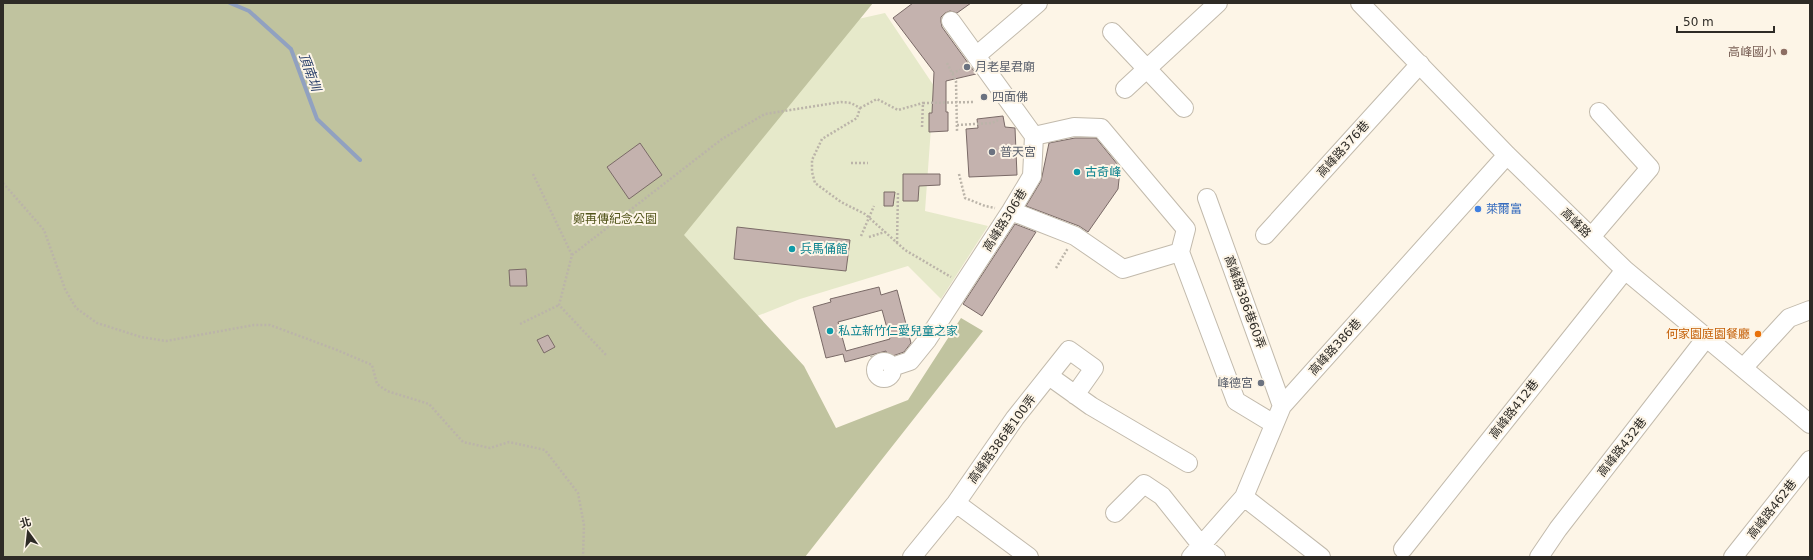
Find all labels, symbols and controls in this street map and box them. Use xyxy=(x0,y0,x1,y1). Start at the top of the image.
scale bar xyxy=(1677,8,1774,34)
text: 50 m xyxy=(1683,15,1714,29)
place label: 高峰國小 xyxy=(1728,45,1776,59)
marker: 高峰國小 xyxy=(1779,47,1789,57)
water label: 頂南圳 xyxy=(296,51,324,95)
place label: 月老星君廟 xyxy=(975,60,1035,74)
marker: 月老星君廟 xyxy=(962,62,972,72)
place label: 四面佛 xyxy=(992,90,1028,104)
marker: 四面佛 xyxy=(979,92,989,102)
street label: 高峰路376巷 xyxy=(1314,118,1372,180)
place label: 普天宮 xyxy=(1000,145,1036,159)
marker: 普天宮 xyxy=(987,147,997,157)
place label: 古奇峰 xyxy=(1085,165,1121,179)
marker: 古奇峰 xyxy=(1072,167,1082,177)
street label: 高峰路306巷 xyxy=(980,186,1030,254)
place label: 萊爾富 xyxy=(1486,202,1522,216)
marker: 萊爾富 xyxy=(1473,204,1483,214)
street label: 高峰路 xyxy=(1558,205,1594,241)
park label: 鄭再傳紀念公園 xyxy=(573,212,657,226)
place label: 兵馬俑館 xyxy=(800,242,848,256)
marker: 兵馬俑館 xyxy=(787,244,797,254)
street label: 高峰路386巷60弄 xyxy=(1222,253,1268,351)
street label: 高峰路386巷 xyxy=(1306,316,1364,378)
place label: 私立新竹仁愛兒童之家 xyxy=(838,324,958,338)
marker: 私立新竹仁愛兒童之家 xyxy=(825,326,835,336)
place label: 何家園庭園餐廳 xyxy=(1666,327,1750,341)
marker: 何家園庭園餐廳 xyxy=(1753,329,1763,339)
place label: 峰德宮 xyxy=(1217,376,1253,390)
street label: 高峰路412巷 xyxy=(1487,377,1541,441)
marker: 峰德宮 xyxy=(1256,378,1266,388)
street label: 高峰路386巷100弄 xyxy=(965,392,1039,486)
street label: 高峰路432巷 xyxy=(1595,415,1649,479)
street label: 高峰路462巷 xyxy=(1745,477,1799,541)
north arrow xyxy=(8,512,48,552)
text: 北 xyxy=(19,515,33,531)

